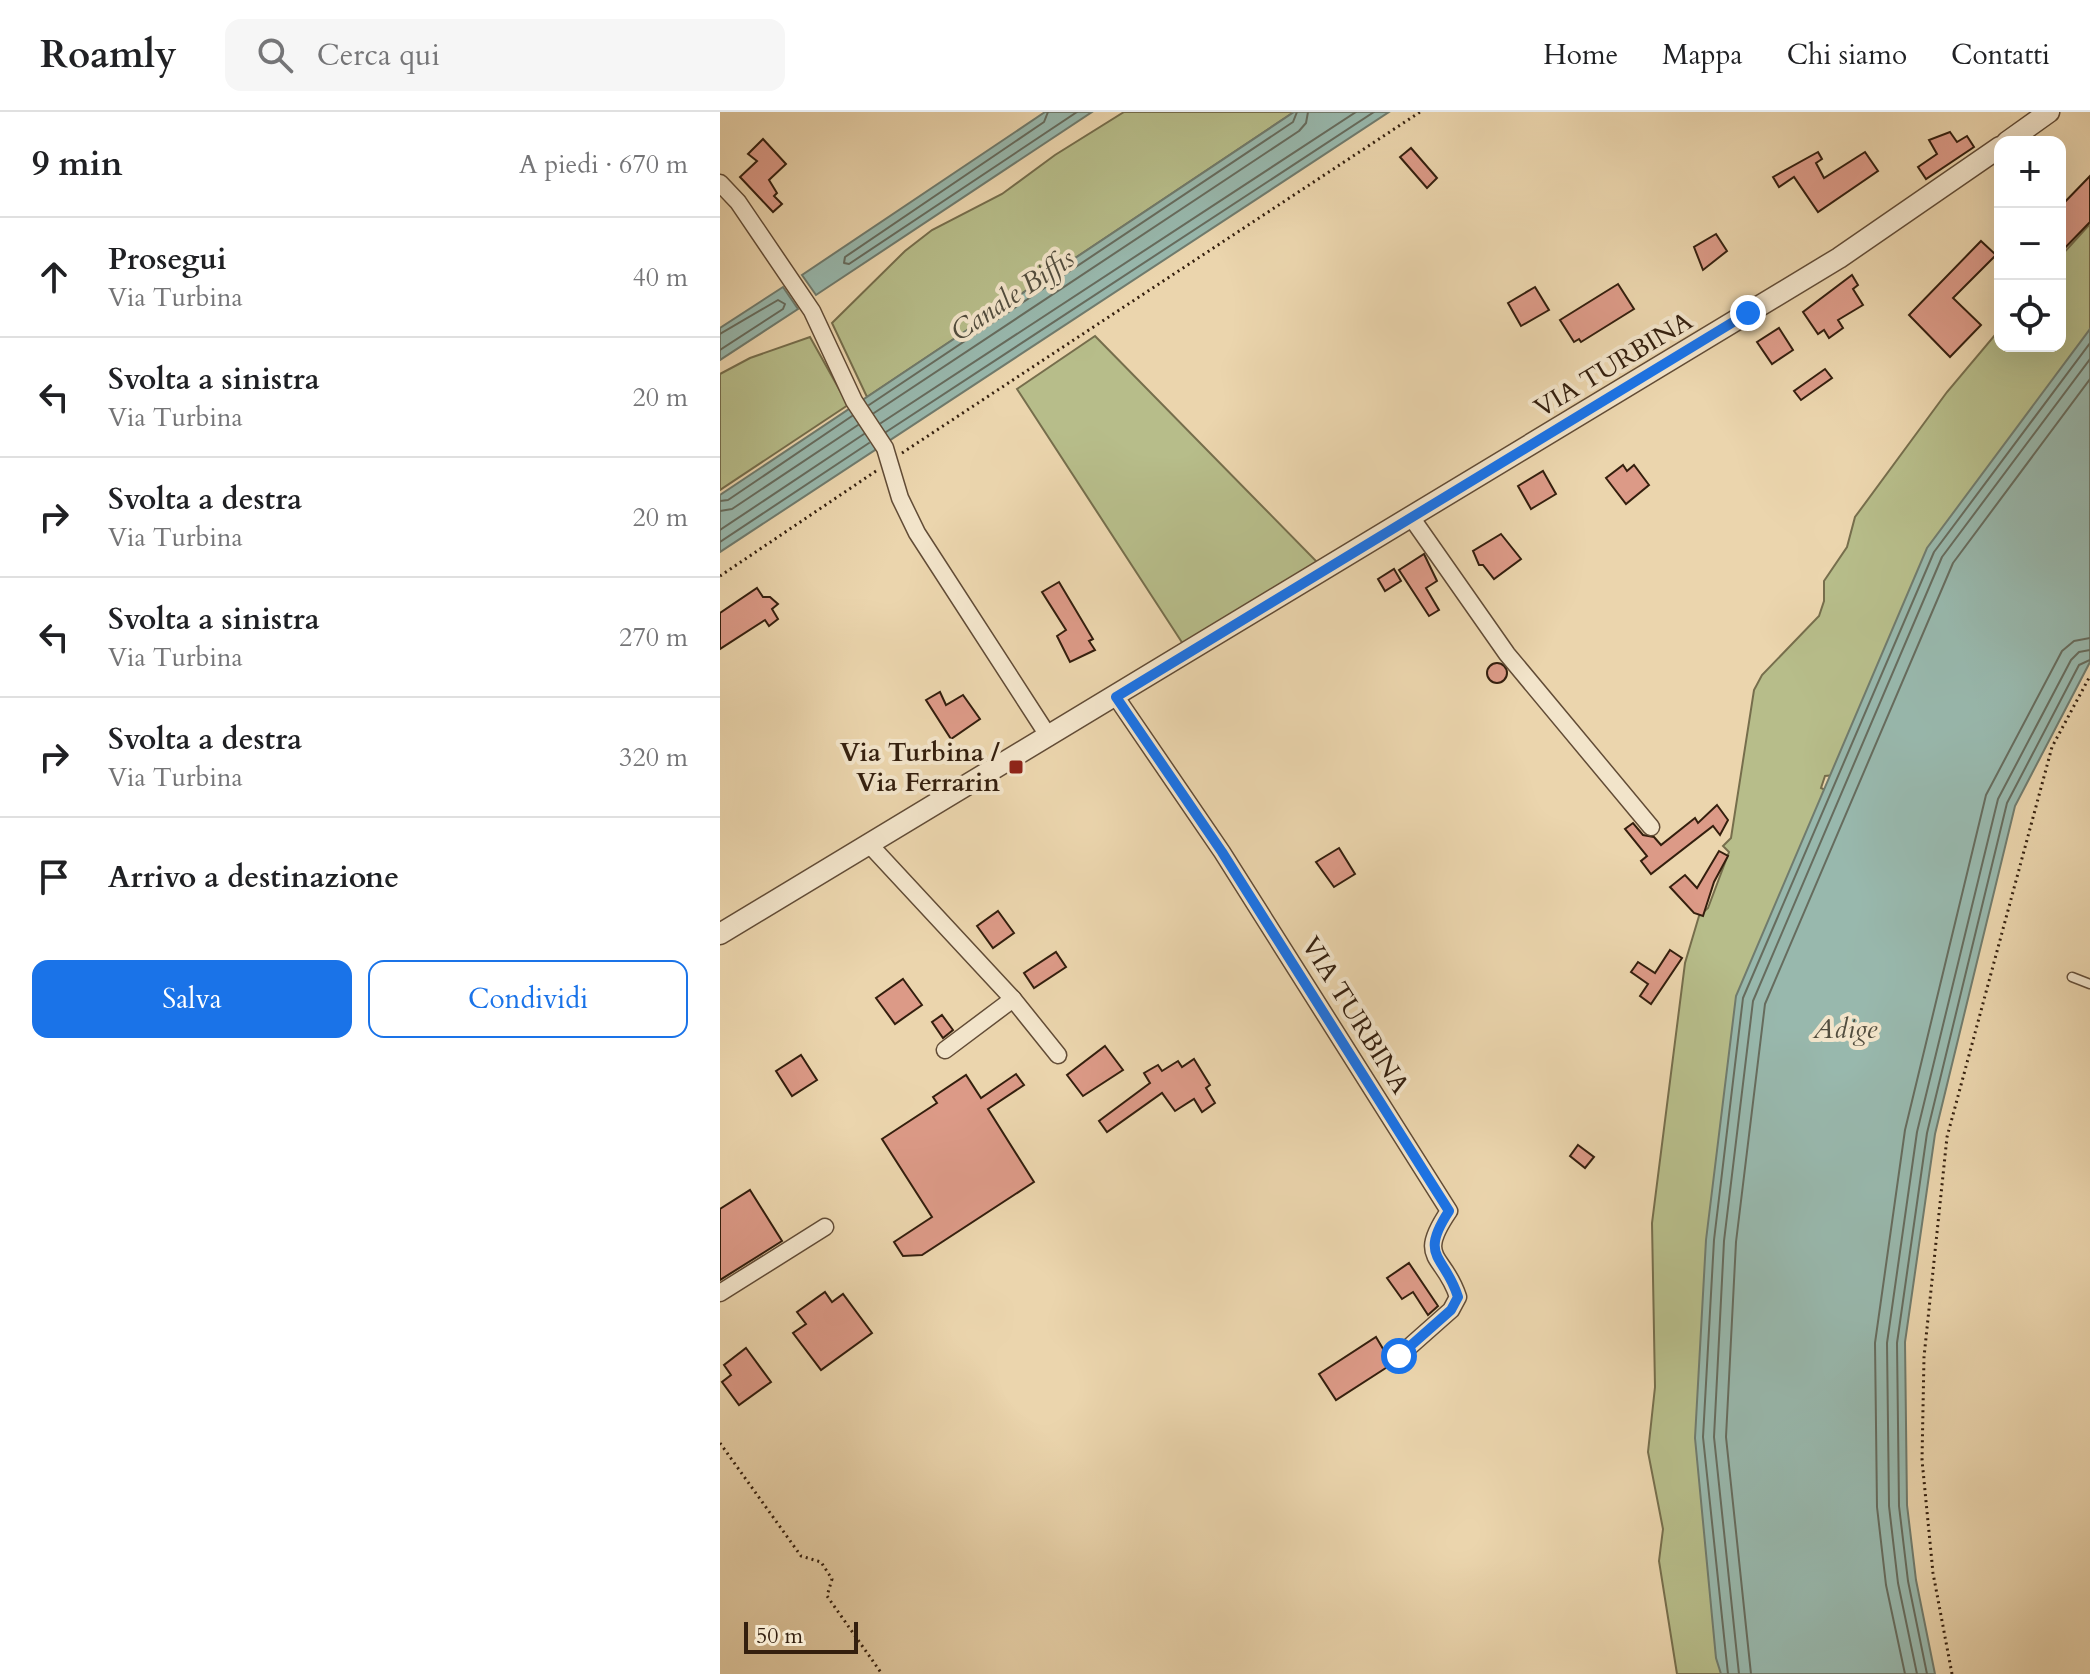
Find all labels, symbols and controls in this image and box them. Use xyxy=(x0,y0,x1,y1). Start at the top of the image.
search box xyxy=(225,19,785,91)
text: Roamly xyxy=(40,29,177,81)
icon: search xyxy=(253,33,297,77)
text: Cerca qui xyxy=(317,35,440,76)
text: Home xyxy=(1543,36,1618,74)
text: Mappa xyxy=(1662,36,1743,74)
text: Chi siamo xyxy=(1787,36,1907,74)
text: Contatti xyxy=(1951,36,2050,74)
map controls xyxy=(1994,136,2066,352)
button: + xyxy=(1994,136,2066,208)
text: 9 min xyxy=(32,141,123,187)
text: A piedi · 670 m xyxy=(519,147,688,182)
button: − xyxy=(1994,208,2066,280)
text: Prosegui xyxy=(108,239,227,280)
water label: Canale Biffis xyxy=(943,239,1082,350)
icon: ahead xyxy=(32,255,76,299)
text: 40 m xyxy=(632,260,688,295)
text: Via Turbina xyxy=(108,280,243,315)
button: locate xyxy=(1994,280,2066,352)
route end xyxy=(1730,295,1766,331)
street label: VIA TURBINA xyxy=(1528,303,1699,426)
text: Svolta a sinistra xyxy=(108,359,320,400)
icon: left xyxy=(32,375,76,419)
text: 20 m xyxy=(632,380,688,415)
text: Via Turbina xyxy=(108,400,243,435)
text: Svolta a destra xyxy=(108,479,302,520)
icon: right xyxy=(32,495,76,539)
text: 20 m xyxy=(632,500,688,535)
text: Via Turbina xyxy=(108,520,243,555)
text: Svolta a sinistra xyxy=(108,599,320,640)
icon: left xyxy=(32,615,76,659)
text: 270 m xyxy=(619,620,688,655)
text: Via Turbina xyxy=(108,640,243,675)
text: Svolta a destra xyxy=(108,719,302,760)
icon: right xyxy=(32,735,76,779)
place label: Via Turbina / Via Ferrarin xyxy=(840,735,1001,800)
text: 320 m xyxy=(619,740,688,775)
marker: Via Turbina / Via Ferrarin xyxy=(1007,758,1025,776)
text: Via Turbina xyxy=(108,760,243,795)
icon: arrive xyxy=(32,855,76,899)
text: Arrivo a destinazione xyxy=(108,857,399,898)
street label: VIA TURBINA xyxy=(1293,930,1418,1101)
button: Salva xyxy=(32,960,352,1038)
button: Condividi xyxy=(368,960,688,1038)
water label: Adige xyxy=(1812,1010,1878,1048)
route start xyxy=(1381,1338,1417,1374)
scale bar xyxy=(744,1618,858,1654)
text: 50 m xyxy=(756,1621,803,1651)

